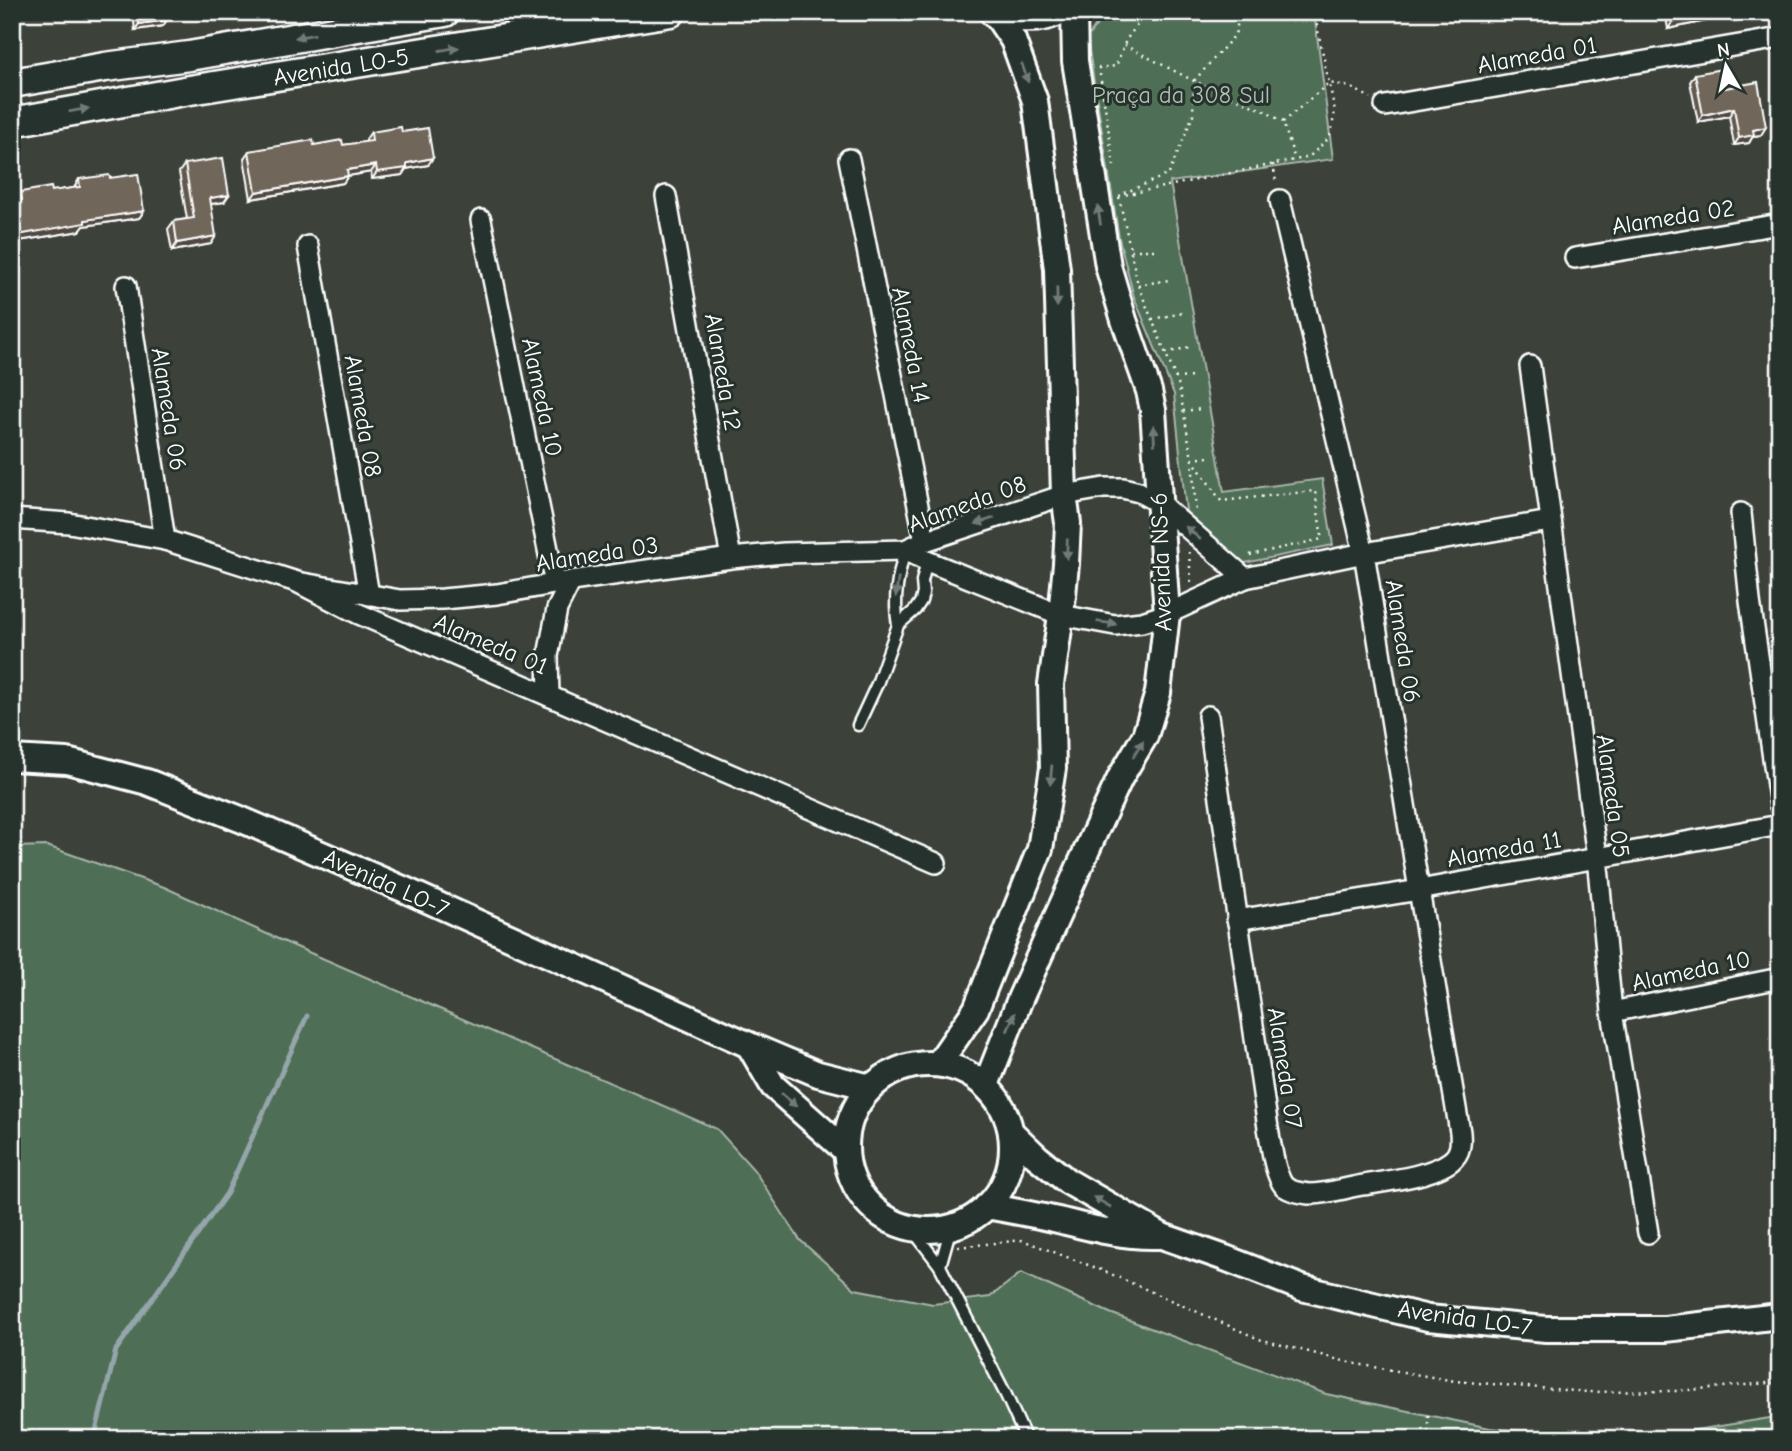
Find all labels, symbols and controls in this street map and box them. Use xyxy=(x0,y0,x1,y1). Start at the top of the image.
one-way arrow xyxy=(294,31,316,42)
street label: Alameda 01 xyxy=(1475,31,1599,79)
north arrow xyxy=(1690,32,1760,102)
text: N xyxy=(1716,38,1731,62)
street label: Avenida LO-5 xyxy=(271,42,411,92)
one-way arrow xyxy=(438,43,460,54)
one-way arrow xyxy=(1020,62,1031,83)
park label: Praça da 308 Sul xyxy=(1092,81,1270,109)
one-way arrow xyxy=(69,104,91,115)
street label: Alameda 02 xyxy=(1610,193,1736,241)
one-way arrow xyxy=(1093,204,1104,226)
street label: Alameda 14 xyxy=(886,285,936,405)
one-way arrow xyxy=(1052,286,1063,308)
street label: Alameda 12 xyxy=(699,311,747,433)
street label: Alameda 10 xyxy=(516,335,568,459)
street label: Alameda 06 xyxy=(145,345,193,473)
street label: Alameda 08 xyxy=(338,353,388,479)
one-way arrow xyxy=(1148,423,1159,445)
street label: Alameda 08 xyxy=(904,470,1030,538)
street label: Avenida NS-6 xyxy=(1145,492,1177,632)
one-way arrow xyxy=(975,516,996,527)
one-way arrow xyxy=(1185,526,1202,541)
street label: Alameda 03 xyxy=(534,531,660,577)
one-way arrow xyxy=(1061,538,1072,560)
one-way arrow xyxy=(891,576,902,598)
street label: Alameda 06 xyxy=(1379,577,1427,705)
street label: Alameda 01 xyxy=(430,608,552,680)
one-way arrow xyxy=(1096,618,1118,629)
street label: Alameda 05 xyxy=(1590,733,1636,859)
one-way arrow xyxy=(1131,739,1144,758)
one-way arrow xyxy=(1045,764,1056,786)
street label: Alameda 11 xyxy=(1445,825,1563,873)
street label: Avenida LO-7 xyxy=(319,843,453,923)
street label: Alameda 10 xyxy=(1629,945,1753,997)
street label: Alameda 07 xyxy=(1262,1005,1308,1131)
one-way arrow xyxy=(1006,1011,1017,1032)
one-way arrow xyxy=(780,1092,798,1108)
one-way arrow xyxy=(1093,1196,1112,1208)
street label: Avenida LO-7 xyxy=(1396,1295,1534,1341)

